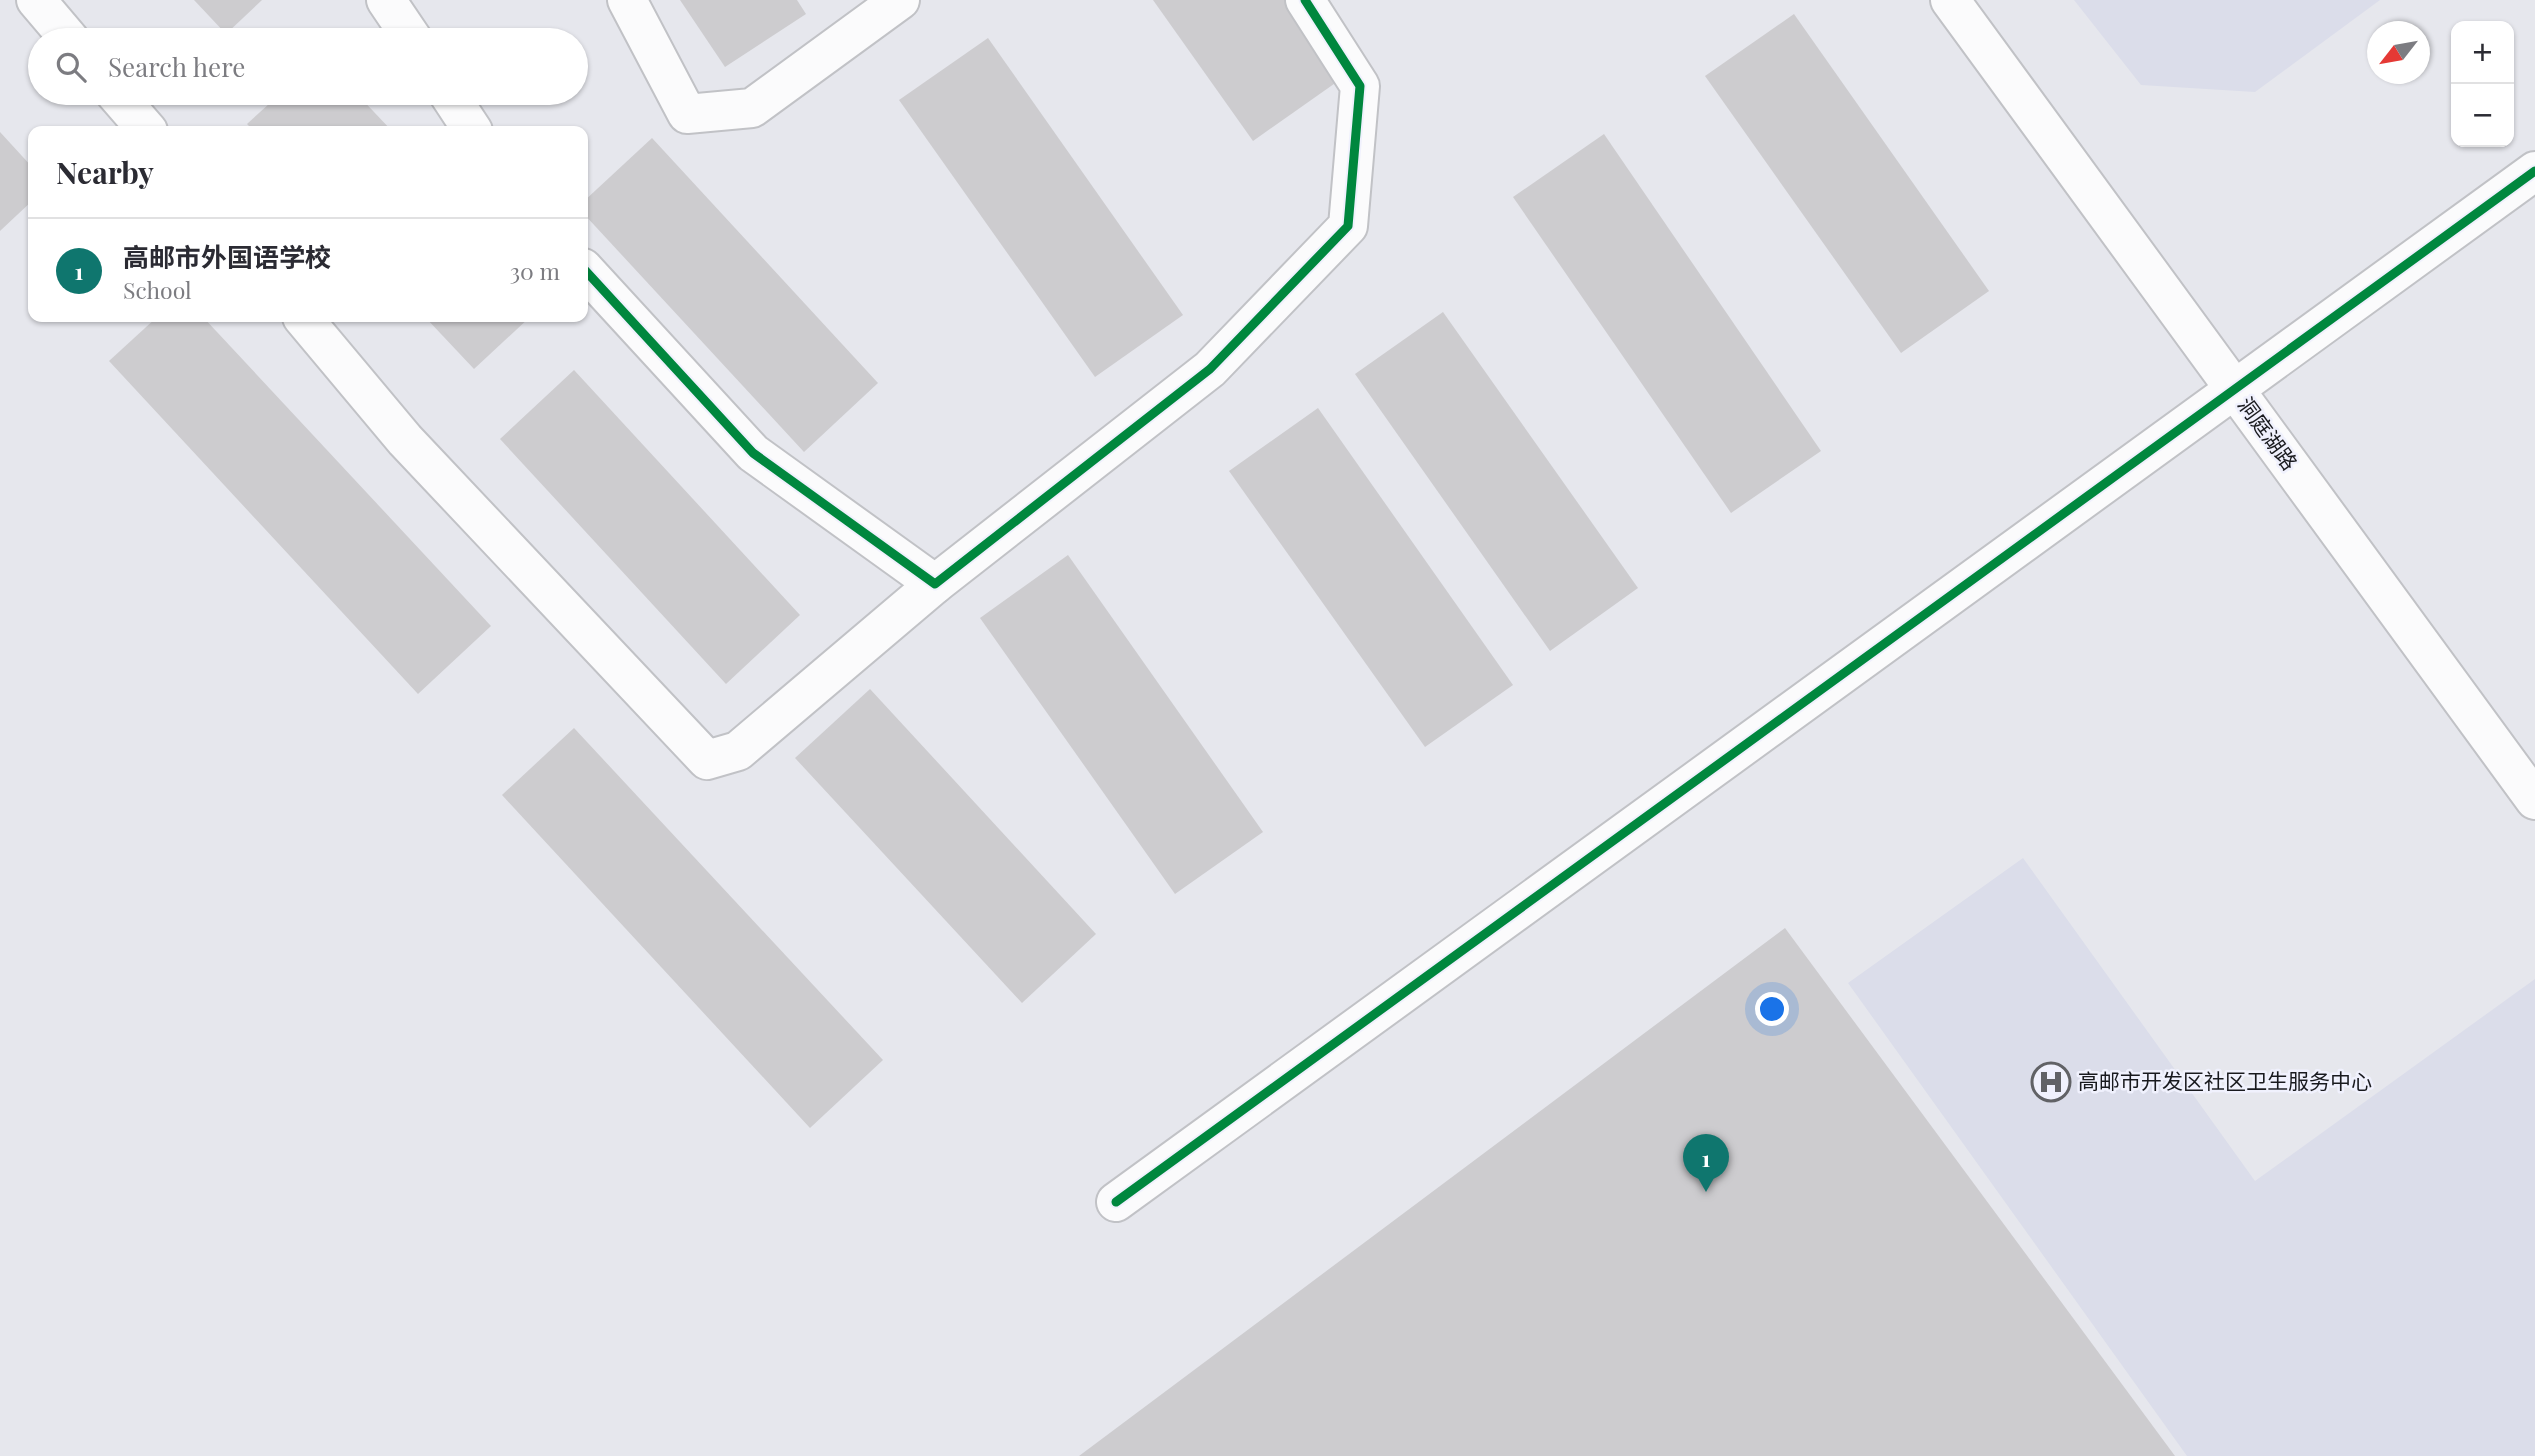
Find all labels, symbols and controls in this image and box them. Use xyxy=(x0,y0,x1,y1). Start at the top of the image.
north arrow xyxy=(2367,21,2430,84)
map controls xyxy=(2451,21,2514,147)
button: + xyxy=(2451,21,2514,84)
search box xyxy=(28,28,588,105)
icon: search xyxy=(52,48,90,86)
text: Search here xyxy=(108,49,245,84)
button: − xyxy=(2451,84,2514,147)
text: Nearby xyxy=(56,152,154,192)
text: 高邮市外国语学校 xyxy=(123,239,331,274)
text: 1 xyxy=(75,255,83,286)
text: 30 m xyxy=(510,255,560,286)
text: School xyxy=(123,274,192,305)
street label: 洞庭湖路 xyxy=(2233,391,2305,475)
your location xyxy=(1755,992,1789,1026)
hospital icon: 高邮市开发区社区卫生服务中心 xyxy=(2030,1061,2072,1103)
place label: 高邮市开发区社区卫生服务中心 xyxy=(2078,1066,2372,1094)
pin: 1 xyxy=(1683,1134,1729,1192)

